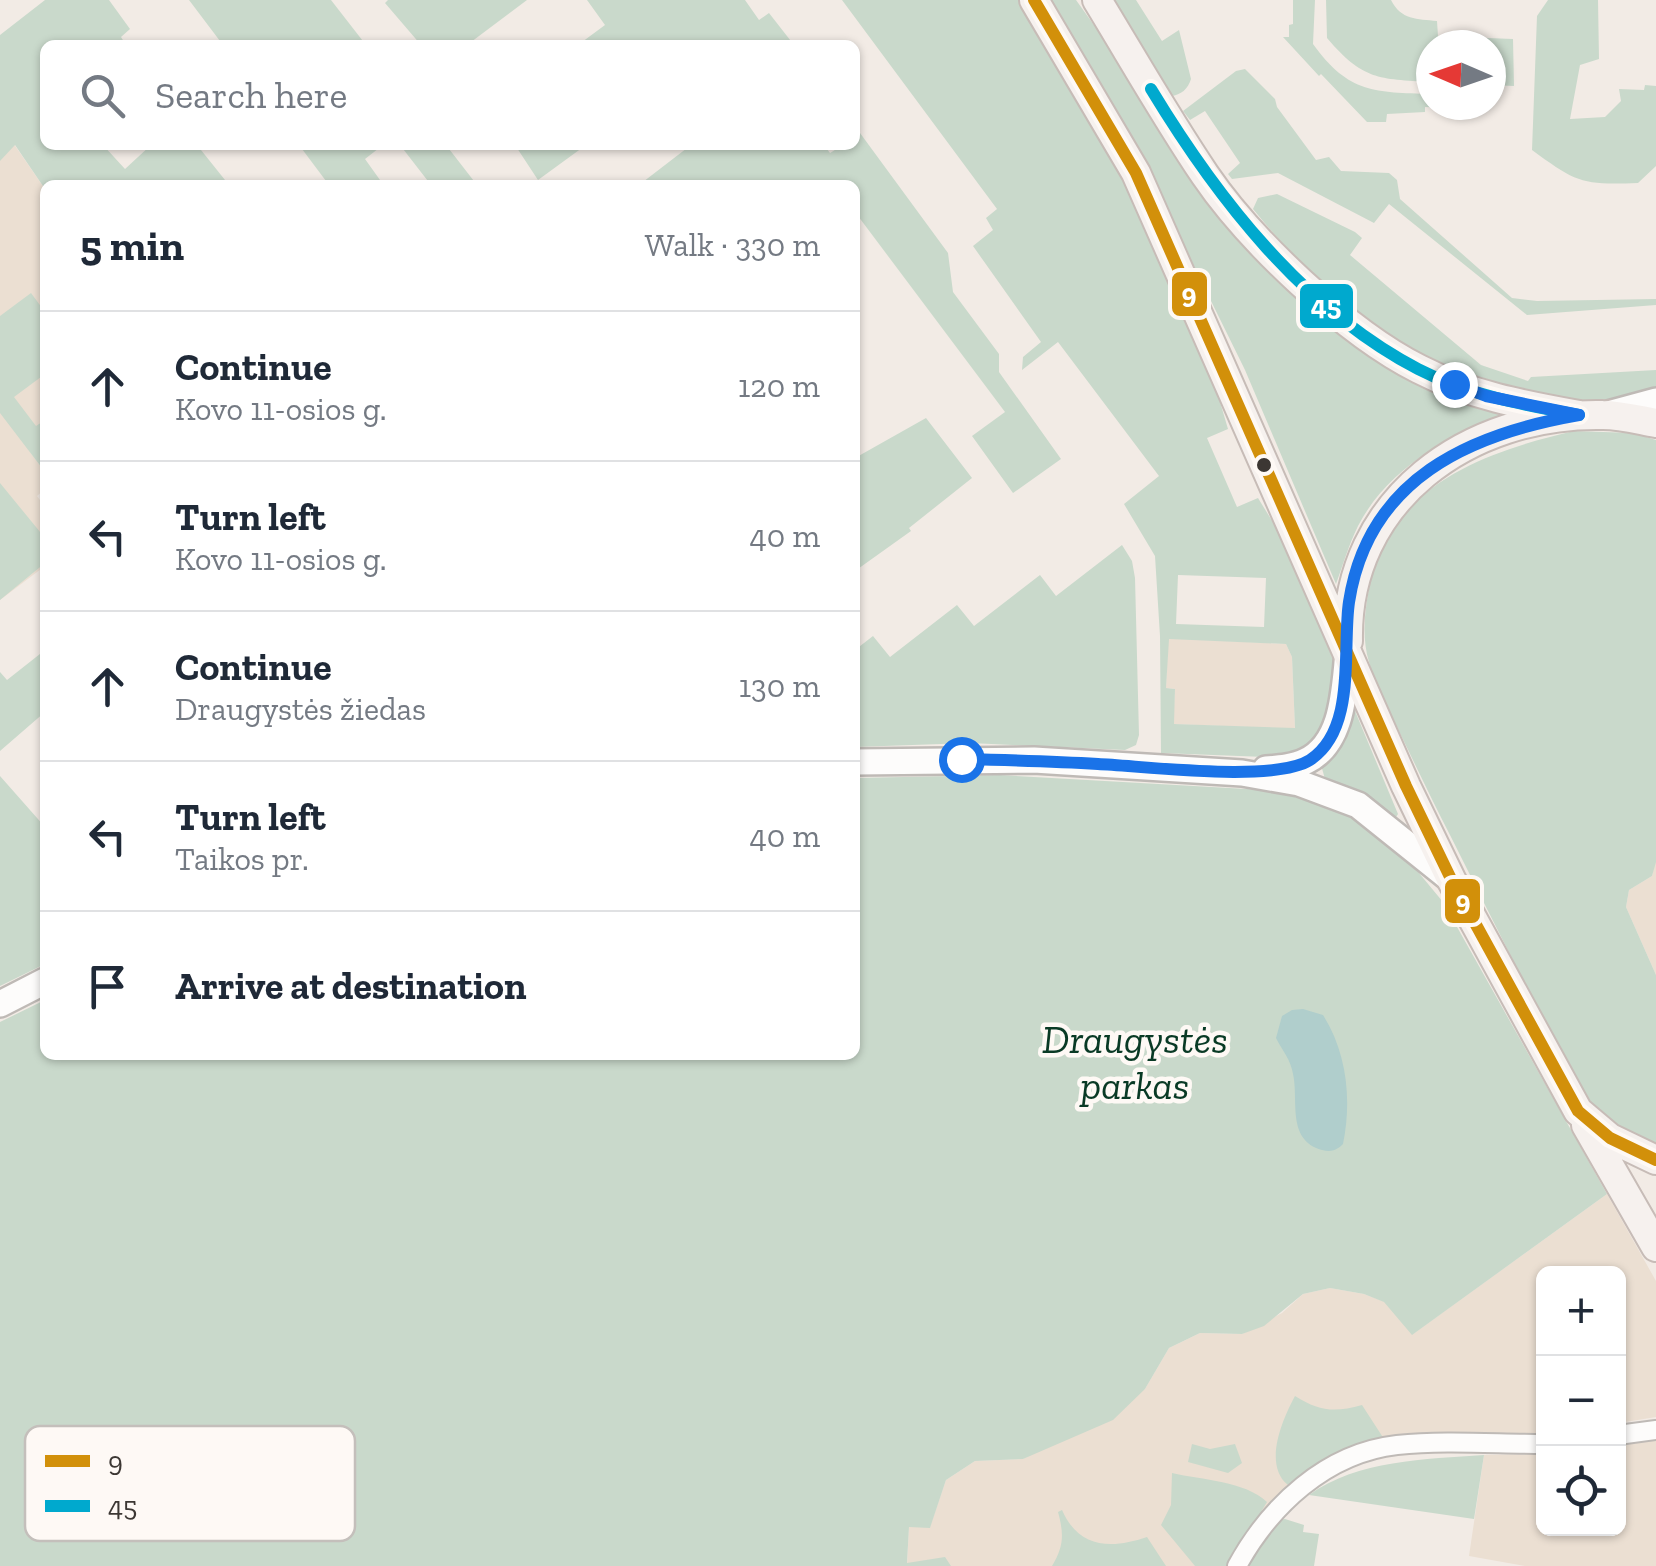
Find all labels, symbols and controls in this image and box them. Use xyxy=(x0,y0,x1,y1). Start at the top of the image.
north arrow xyxy=(1416,30,1506,120)
search box xyxy=(40,40,860,150)
icon: search xyxy=(75,68,130,123)
text: Search here xyxy=(155,72,347,118)
text: 5 min xyxy=(80,220,184,271)
text: Walk · 330 m xyxy=(645,226,820,264)
line badge: 9 xyxy=(1170,270,1209,318)
text: 9 xyxy=(1182,277,1197,310)
line badge: 45 xyxy=(1298,282,1355,330)
text: 45 xyxy=(1311,289,1341,322)
text: Continue xyxy=(175,344,332,390)
icon: ahead xyxy=(80,359,135,414)
route end xyxy=(1432,362,1478,408)
text: 120 m xyxy=(738,367,820,405)
text: Kovo 11-osios g. xyxy=(175,390,387,428)
unlabelled marker xyxy=(1254,455,1274,475)
text: Turn left xyxy=(175,494,326,540)
icon: left xyxy=(80,509,135,564)
text: 40 m xyxy=(749,517,820,555)
text: Kovo 11-osios g. xyxy=(175,540,387,578)
text: Continue xyxy=(175,644,332,690)
icon: ahead xyxy=(80,659,135,714)
text: 130 m xyxy=(739,667,820,705)
text: Draugystės žiedas xyxy=(175,690,426,728)
route start xyxy=(939,737,985,783)
text: Turn left xyxy=(175,794,326,840)
icon: left xyxy=(80,809,135,864)
text: 40 m xyxy=(749,817,820,855)
text: Taikos pr. xyxy=(175,840,309,878)
line badge: 9 xyxy=(1443,877,1482,925)
text: 9 xyxy=(1456,884,1471,917)
icon: arrive xyxy=(80,959,135,1014)
text: Arrive at destination xyxy=(175,963,526,1009)
park label: Draugystės parkas xyxy=(1042,1015,1228,1109)
map controls xyxy=(1536,1266,1626,1536)
button: + xyxy=(1536,1266,1626,1356)
button: − xyxy=(1536,1356,1626,1446)
legend xyxy=(25,1426,355,1541)
text: 9 xyxy=(108,1445,123,1478)
button: locate xyxy=(1536,1446,1626,1536)
text: 45 xyxy=(108,1490,137,1523)

